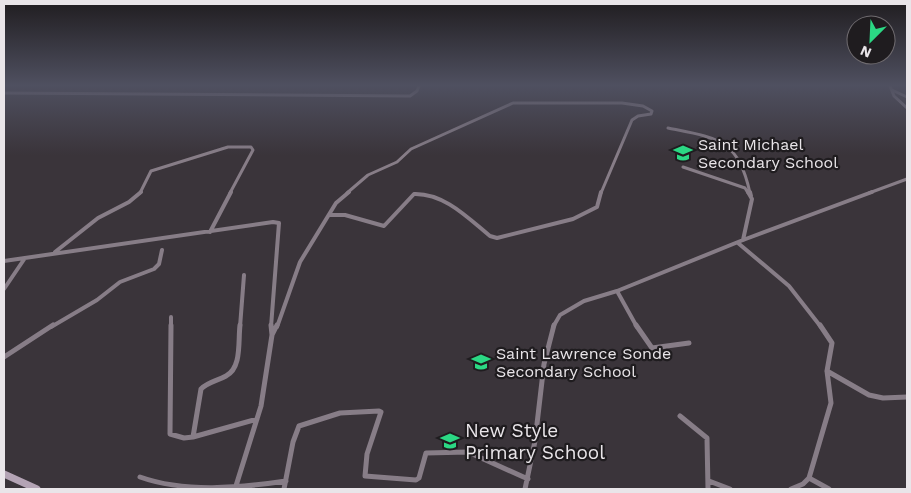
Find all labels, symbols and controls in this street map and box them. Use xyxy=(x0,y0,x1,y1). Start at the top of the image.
north arrow xyxy=(846,15,896,65)
text: N xyxy=(858,42,874,61)
place label: Saint Michael Secondary School xyxy=(698,135,838,172)
school or university icon: Saint Michael Secondary School xyxy=(672,142,694,164)
place label: Saint Lawrence Sonde Secondary School xyxy=(496,344,671,381)
school or university icon: Saint Lawrence Sonde Secondary School xyxy=(470,351,492,373)
place label: New Style Primary School xyxy=(465,419,605,464)
school or university icon: New Style Primary School xyxy=(439,430,461,452)

